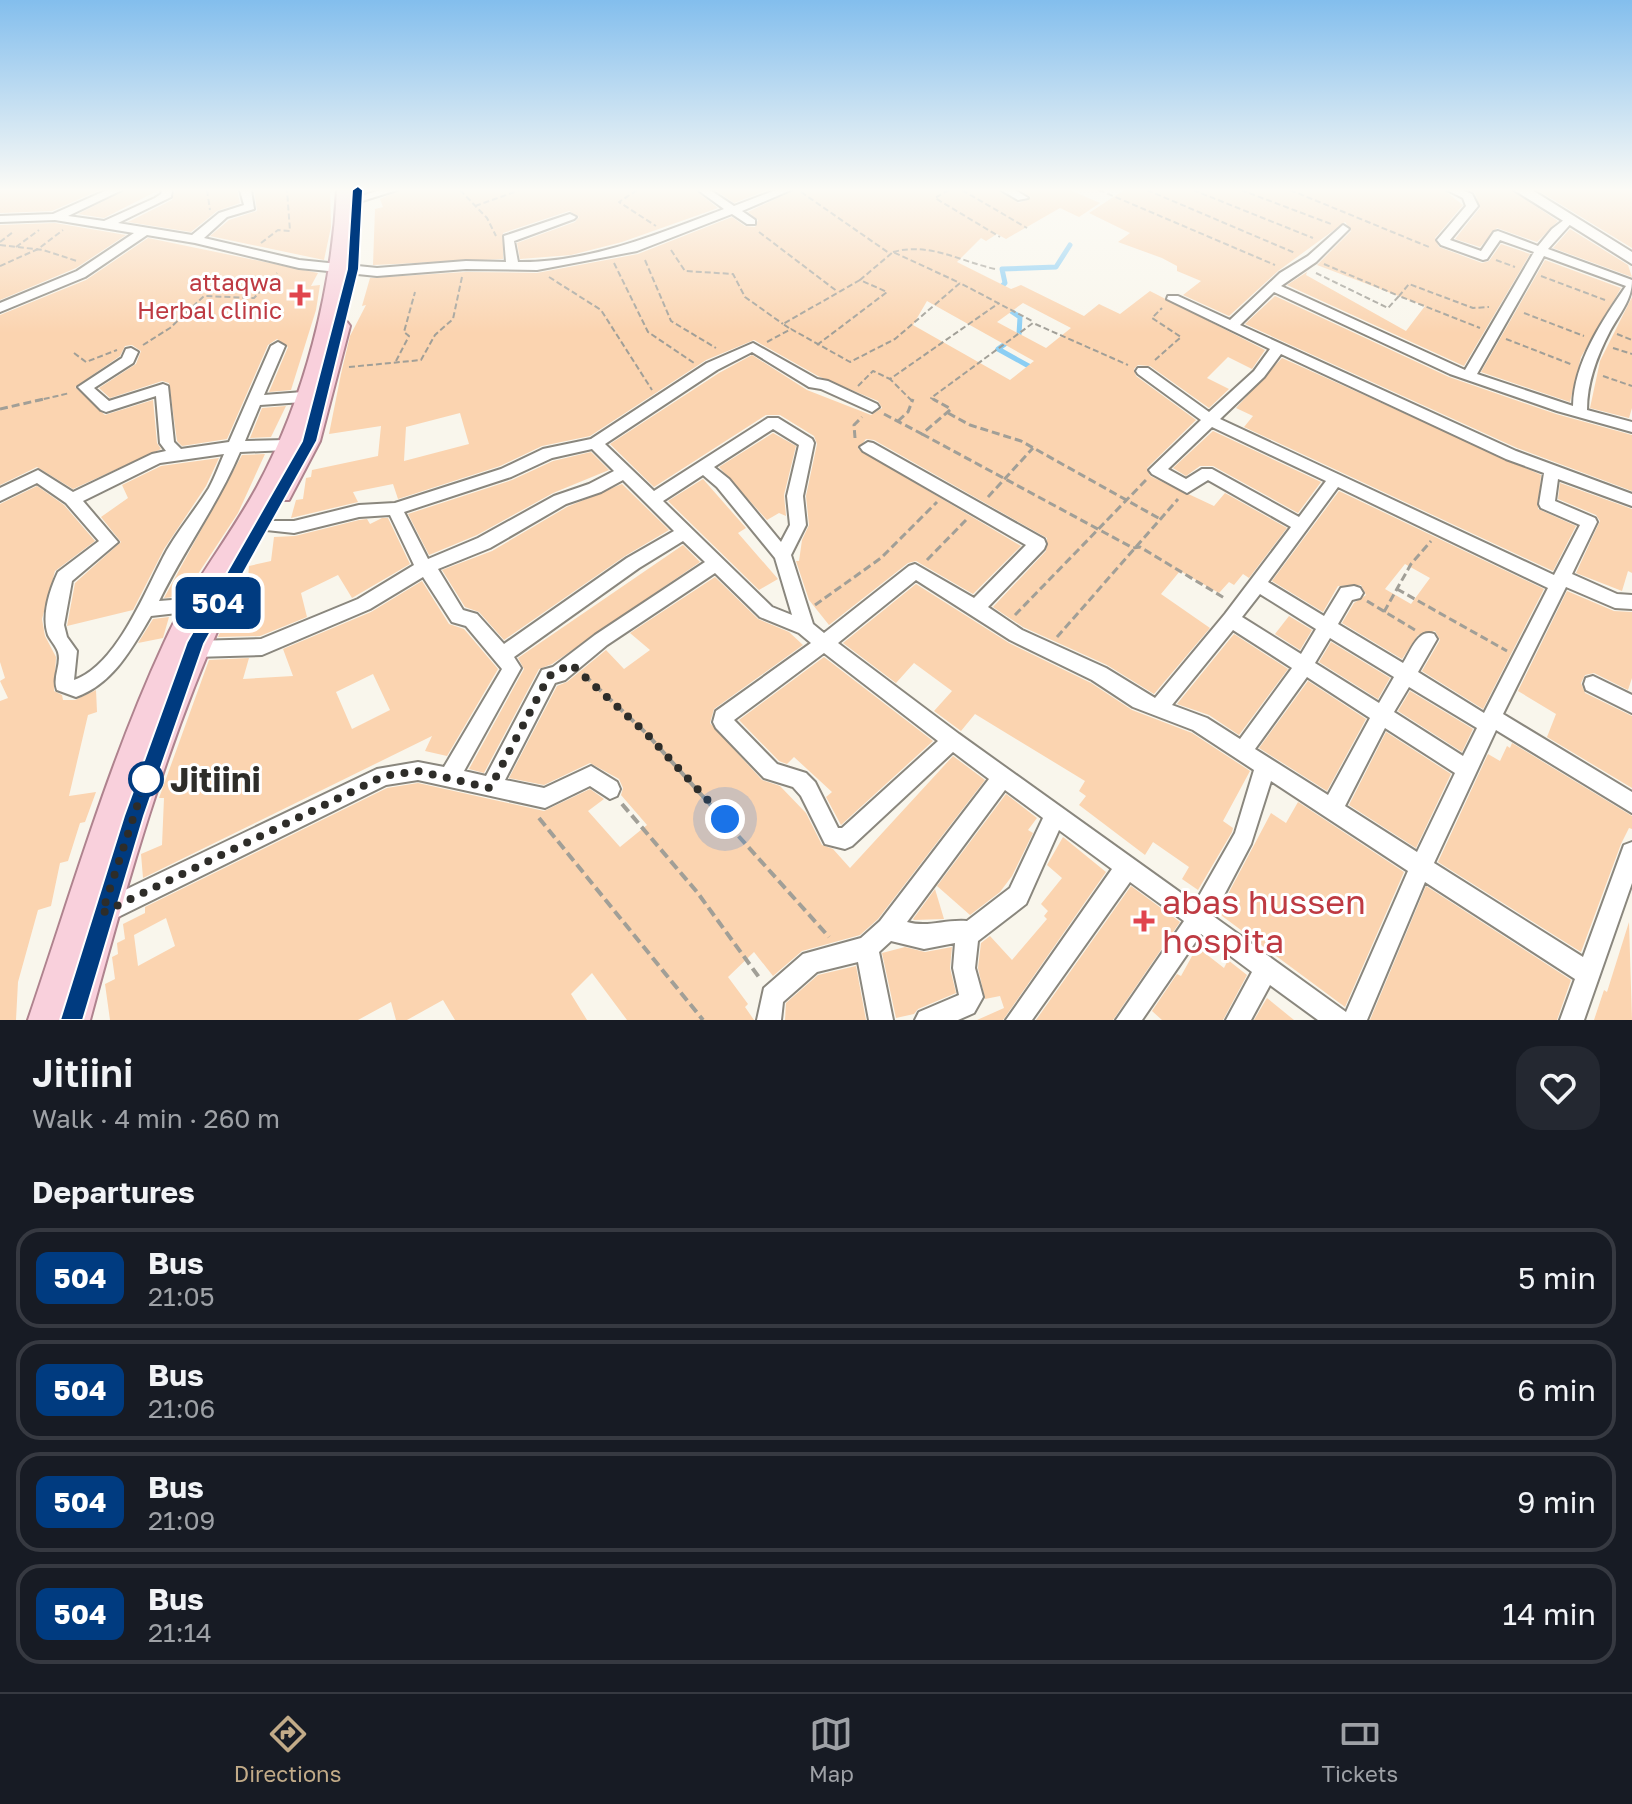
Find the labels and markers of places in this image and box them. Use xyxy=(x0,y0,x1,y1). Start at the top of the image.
place label: attaqwa Herbal clinic xyxy=(137,267,282,324)
marker: attaqwa Herbal clinic xyxy=(289,284,311,306)
place label: Jitiini xyxy=(170,759,261,799)
marker: Jitiini xyxy=(129,762,163,796)
place label: abas hussen hospita xyxy=(1162,881,1366,960)
marker: abas hussen hospita xyxy=(1133,910,1155,932)

